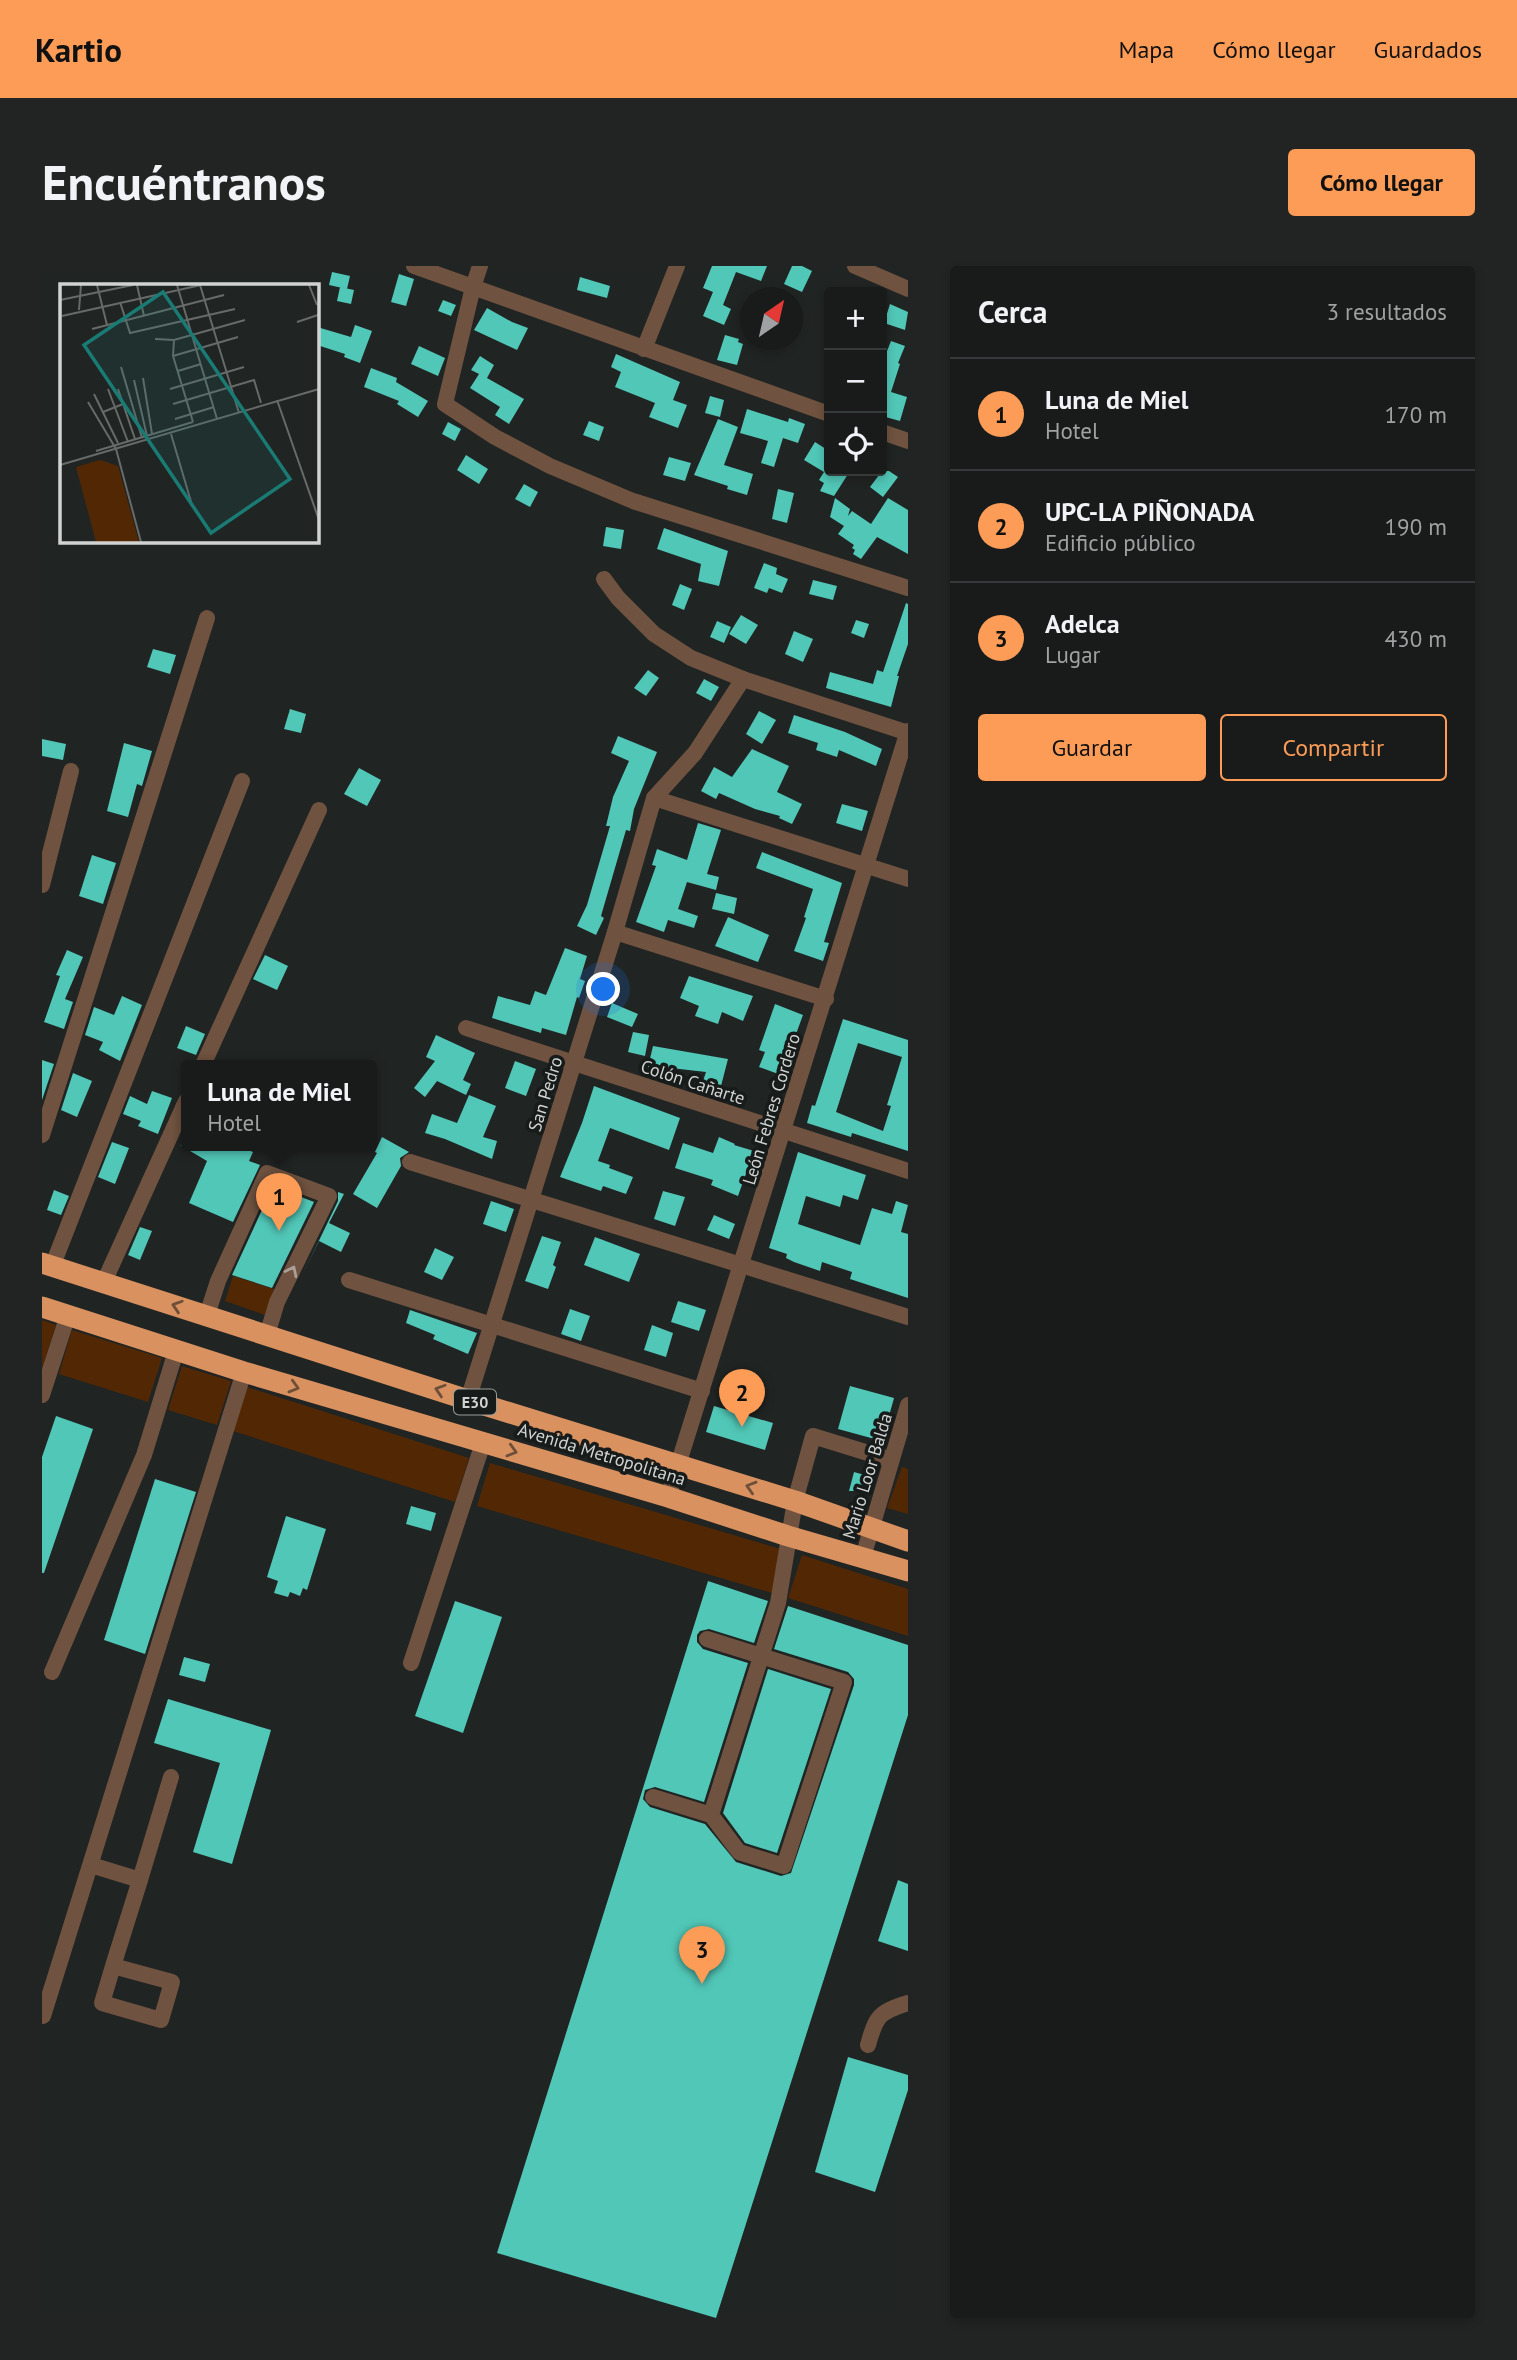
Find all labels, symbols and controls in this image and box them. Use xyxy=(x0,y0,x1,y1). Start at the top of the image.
text: Kartio xyxy=(35,28,122,71)
text: Mapa xyxy=(1118,34,1174,65)
text: Cómo llegar xyxy=(1212,34,1336,65)
text: Guardados xyxy=(1374,34,1482,65)
button: Cómo llegar xyxy=(1288,149,1475,216)
text: Encuéntranos xyxy=(42,150,326,214)
inset map xyxy=(60,284,318,542)
north arrow xyxy=(740,287,803,350)
map controls xyxy=(824,287,887,476)
button: + xyxy=(824,287,887,350)
text: Cerca xyxy=(978,292,1047,331)
text: 3 resultados xyxy=(1326,297,1447,326)
button: − xyxy=(824,350,887,413)
text: Luna de Miel xyxy=(1045,383,1188,416)
text: 1 xyxy=(994,400,1008,429)
text: 170 m xyxy=(1385,400,1447,429)
button: locate xyxy=(824,413,887,476)
text: Hotel xyxy=(1045,416,1099,445)
text: UPC-LA PIÑONADA xyxy=(1045,495,1254,528)
text: 2 xyxy=(994,512,1008,541)
text: 190 m xyxy=(1385,512,1447,541)
text: Edificio público xyxy=(1045,528,1196,557)
text: Adelca xyxy=(1045,607,1120,640)
text: 3 xyxy=(994,624,1008,653)
text: 430 m xyxy=(1385,624,1447,653)
text: Lugar xyxy=(1045,640,1100,669)
button: Guardar xyxy=(978,714,1206,781)
button: Compartir xyxy=(1220,714,1447,781)
your location xyxy=(586,972,620,1006)
street label: León Febres Cordero xyxy=(737,1030,805,1188)
street label: San Pedro xyxy=(523,1054,567,1134)
street label: Colón Cañarte xyxy=(638,1054,748,1110)
popup xyxy=(181,1060,377,1151)
text: Luna de Miel xyxy=(207,1075,351,1108)
text: Hotel xyxy=(207,1108,261,1137)
pin: 1 xyxy=(256,1173,302,1231)
one-way arrow xyxy=(283,1266,297,1278)
one-way arrow xyxy=(171,1299,183,1314)
pin: 2 xyxy=(719,1369,765,1427)
one-way arrow xyxy=(287,1378,299,1393)
one-way arrow xyxy=(434,1384,446,1399)
road number: E30 xyxy=(454,1390,496,1414)
street label: Mario Loor Balda xyxy=(837,1410,897,1542)
street label: Avenida Metropolitana xyxy=(515,1418,689,1490)
one-way arrow xyxy=(506,1443,518,1457)
one-way arrow xyxy=(745,1480,757,1495)
pin: 3 xyxy=(679,1926,725,1984)

